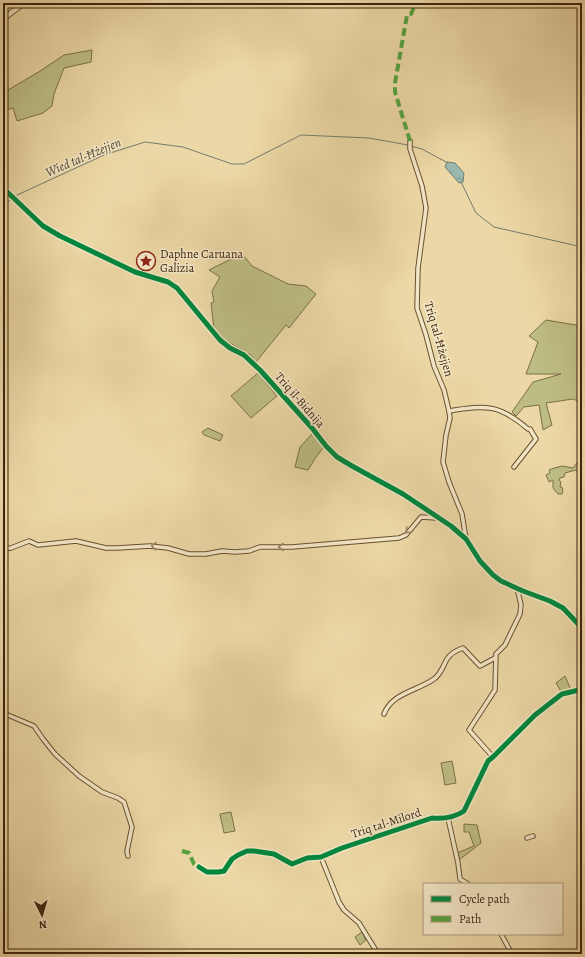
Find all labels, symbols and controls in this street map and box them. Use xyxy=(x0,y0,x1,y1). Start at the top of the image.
water label: Wied tal-Ħżejjen xyxy=(43,133,123,181)
place label: Daphne Caruana Galizia xyxy=(160,246,243,276)
place icon: Daphne Caruana Galizia xyxy=(135,250,157,272)
street label: Triq tal-Ħżejjen xyxy=(421,300,457,379)
street label: Triq il-Bidnija xyxy=(271,369,329,431)
one-way arrow xyxy=(406,526,413,534)
one-way arrow xyxy=(151,542,157,551)
one-way arrow xyxy=(278,543,284,551)
street label: Triq tal-Milord xyxy=(349,804,424,842)
legend xyxy=(423,883,563,935)
text: Cycle path xyxy=(459,891,510,907)
north arrow xyxy=(22,895,62,935)
text: Path xyxy=(459,911,482,927)
text: N xyxy=(38,917,47,932)

